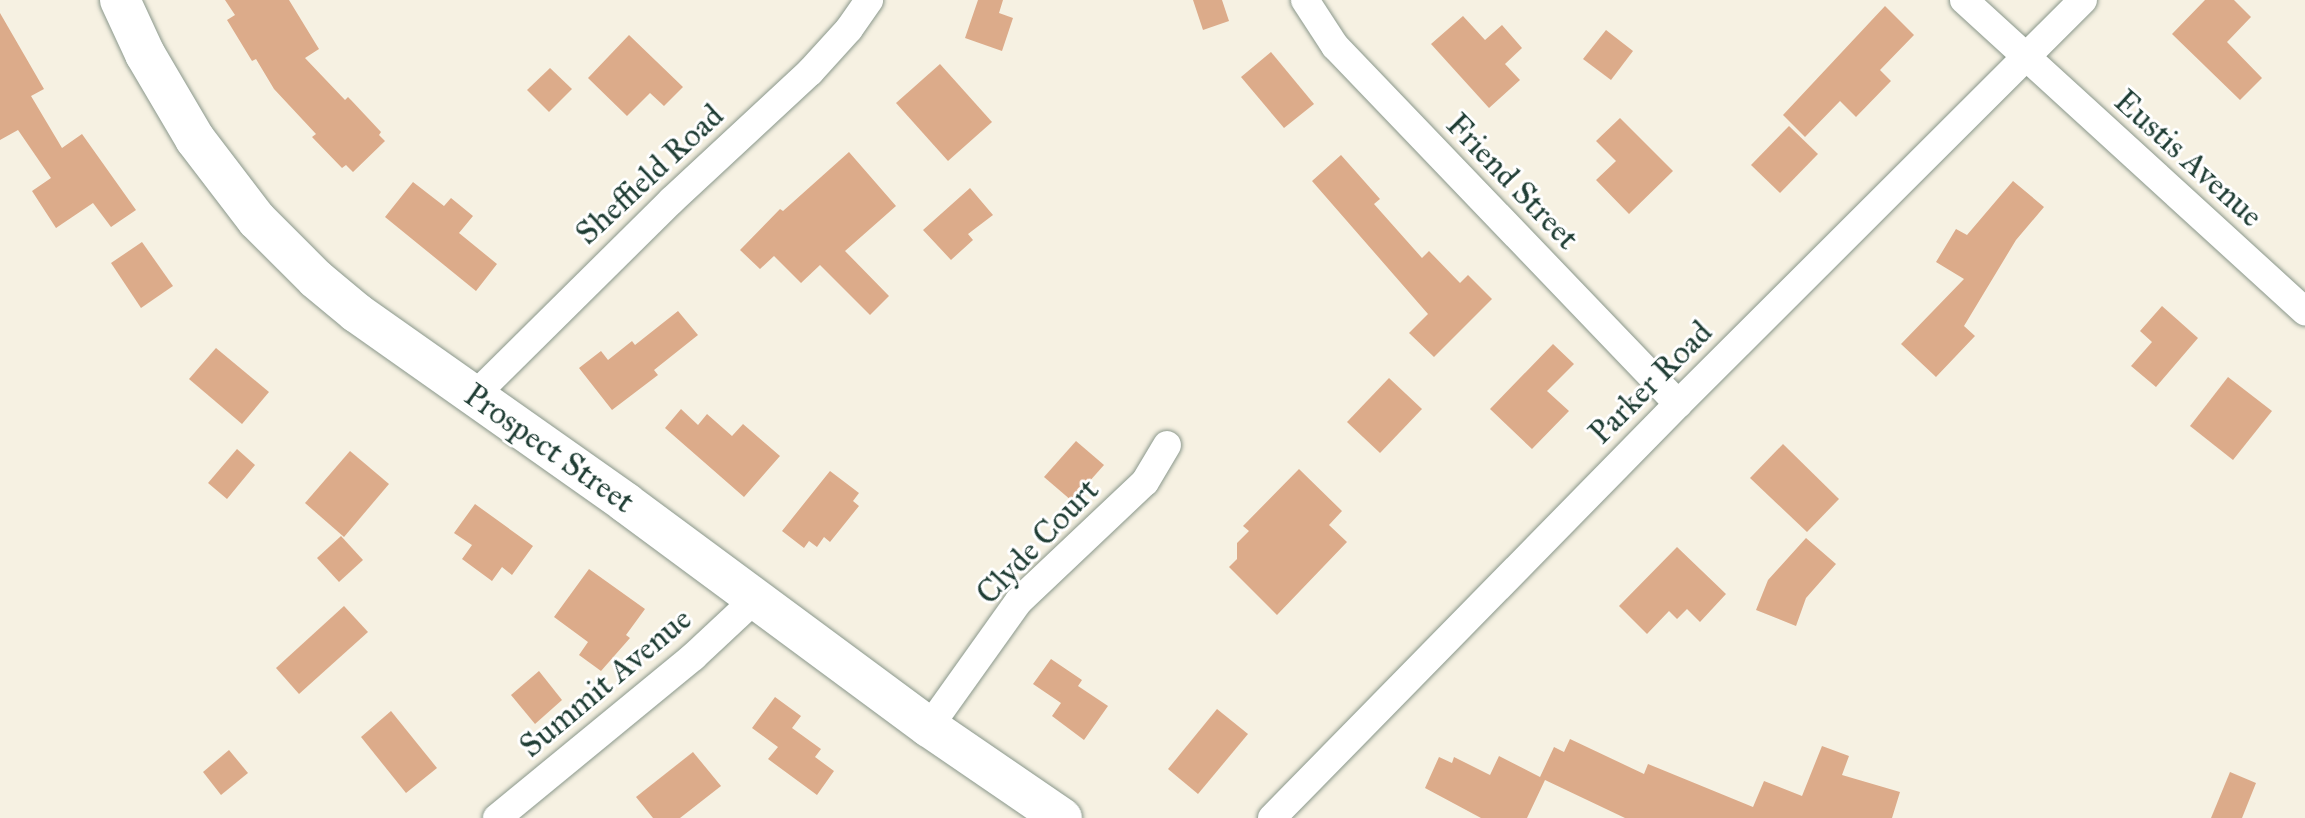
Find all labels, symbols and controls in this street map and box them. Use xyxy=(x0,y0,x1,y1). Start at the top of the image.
street label: Eustis Avenue xyxy=(2106,82,2270,236)
street label: Sheffield Road xyxy=(568,97,732,253)
street label: Friend Street xyxy=(1438,106,1586,258)
street label: Parker Road xyxy=(1582,314,1720,452)
street label: Prospect Street xyxy=(457,376,641,522)
street label: Clyde Court xyxy=(969,471,1107,613)
street label: Summit Avenue xyxy=(512,600,700,766)

